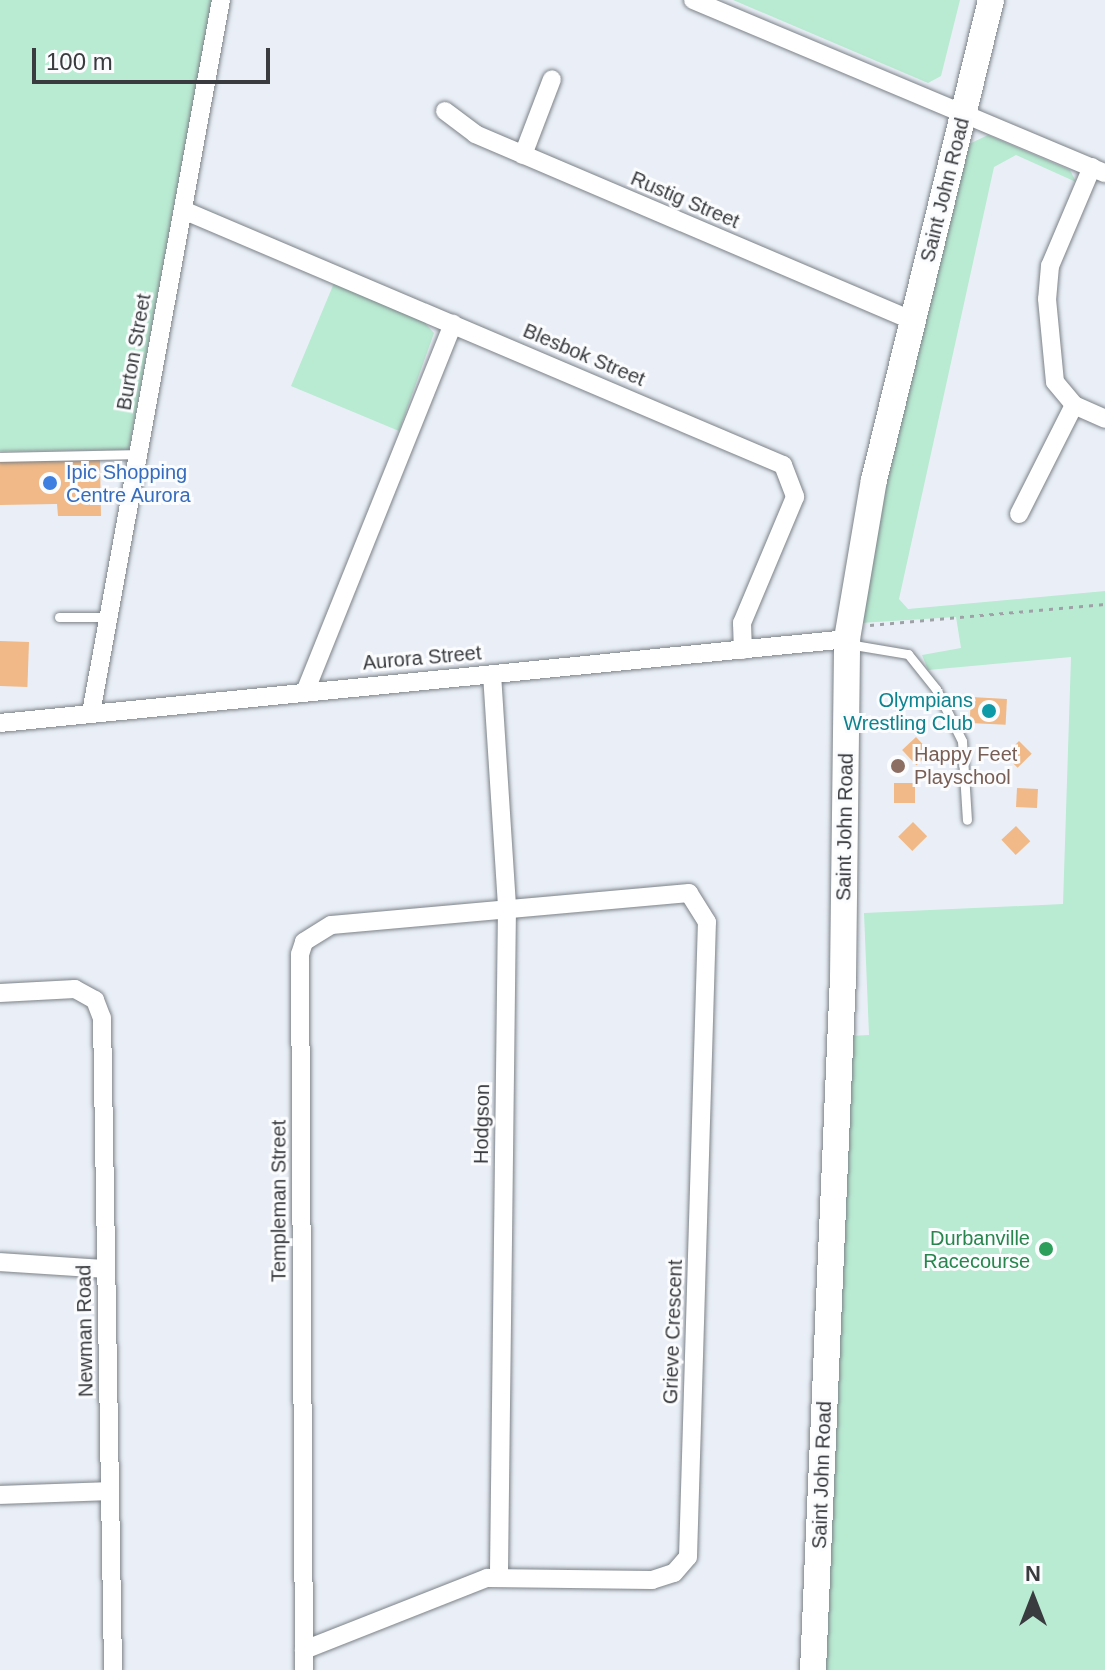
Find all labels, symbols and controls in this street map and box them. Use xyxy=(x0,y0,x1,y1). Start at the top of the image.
scale bar xyxy=(36,32,274,82)
text: 100 m xyxy=(46,48,113,75)
street label: Saint John Road xyxy=(915,115,975,265)
street label: Rustig Street xyxy=(627,166,743,234)
street label: Burton Street xyxy=(112,292,156,412)
street label: Blesbok Street xyxy=(519,319,649,391)
place label: Ipic Shopping Centre Aurora xyxy=(66,460,192,507)
marker: Ipic Shopping Centre Aurora xyxy=(41,474,59,492)
street label: Aurora Street xyxy=(362,641,482,675)
place label: Olympians Wrestling Club xyxy=(843,688,973,735)
marker: Olympians Wrestling Club xyxy=(980,702,998,720)
place label: Happy Feet Playschool xyxy=(914,742,1017,789)
street label: Saint John Road xyxy=(832,753,858,901)
marker: Happy Feet Playschool xyxy=(889,757,907,775)
street label: Hodgson xyxy=(469,1084,495,1164)
street label: Templeman Street xyxy=(267,1120,291,1282)
place label: Durbanville Racecourse xyxy=(923,1226,1030,1273)
marker: Durbanville Racecourse xyxy=(1037,1240,1055,1258)
street label: Grieve Crescent xyxy=(658,1259,688,1405)
street label: Newman Road xyxy=(72,1265,98,1397)
street label: Saint John Road xyxy=(807,1401,837,1549)
north arrow xyxy=(993,1558,1073,1638)
text: N xyxy=(1025,1561,1041,1586)

